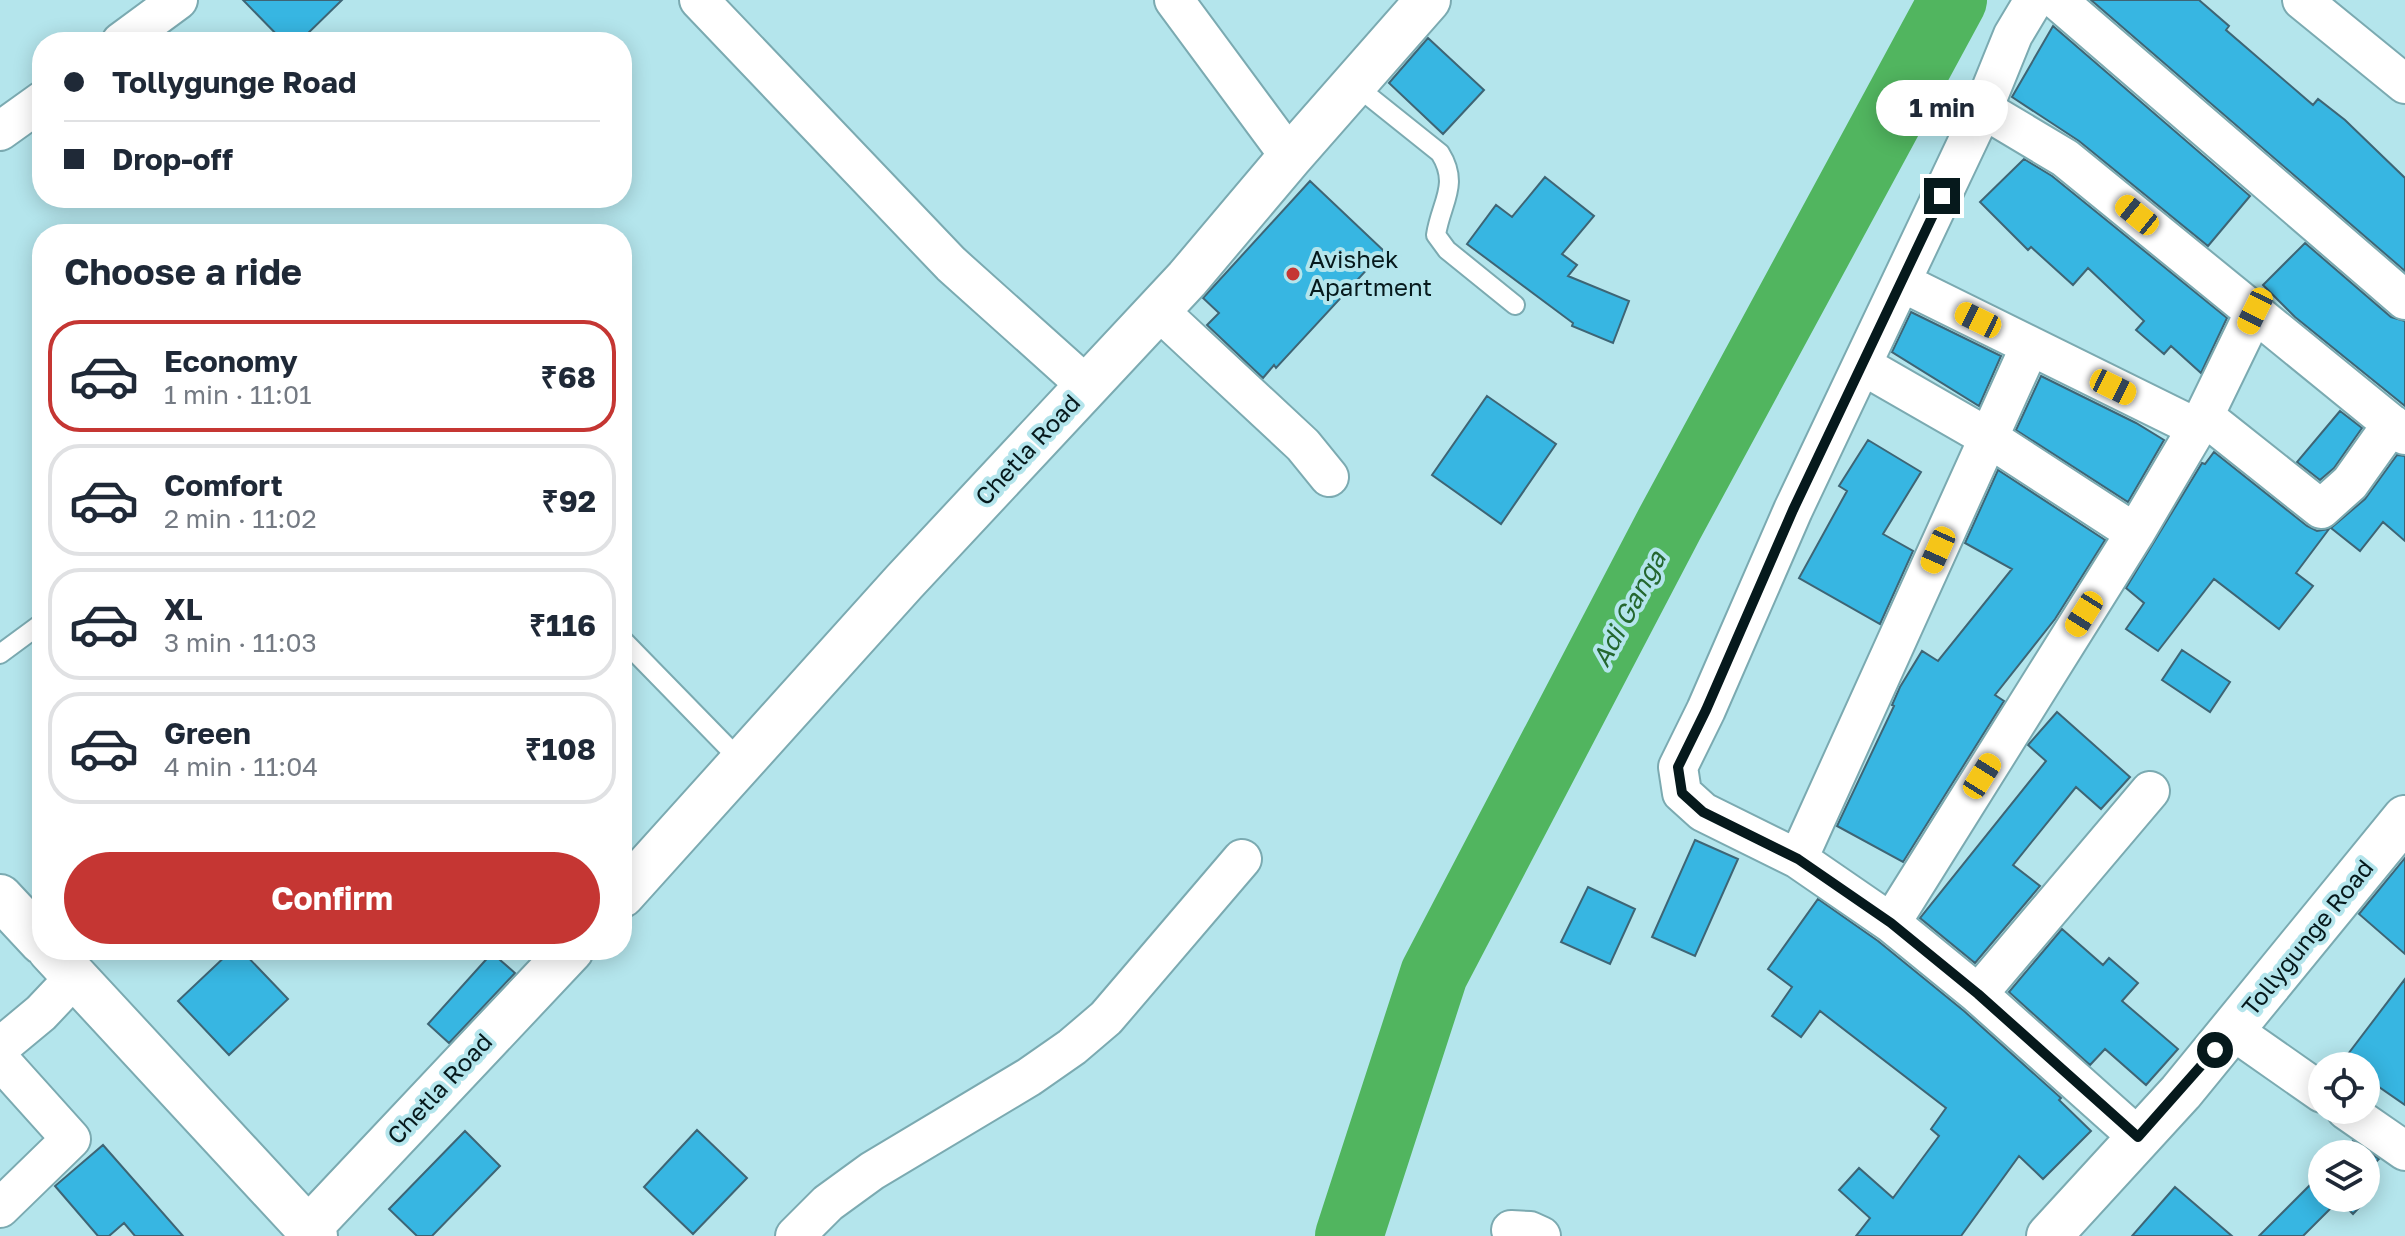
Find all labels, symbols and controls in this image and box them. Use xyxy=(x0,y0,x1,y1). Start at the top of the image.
text: Tollygunge Road xyxy=(112,64,356,100)
callout: 1 min xyxy=(1876,80,2008,136)
text: 1 min xyxy=(1909,92,1975,123)
text: Drop-off xyxy=(112,141,233,177)
route end xyxy=(1924,178,1960,214)
car xyxy=(2111,191,2163,239)
place label: Avishek Apartment xyxy=(1309,244,1432,301)
text: Choose a ride xyxy=(64,250,302,293)
marker: Avishek Apartment xyxy=(1284,265,1302,283)
car xyxy=(2234,284,2276,338)
car xyxy=(1951,299,2005,341)
icon: car xyxy=(68,340,140,412)
text: Economy xyxy=(164,343,298,379)
text: ₹68 xyxy=(541,359,596,395)
car xyxy=(2086,366,2140,408)
text: 1 min · 11:01 xyxy=(164,379,312,410)
street label: Chetla Road xyxy=(968,388,1085,510)
icon: car xyxy=(68,464,140,536)
text: Comfort xyxy=(164,467,283,503)
text: ₹92 xyxy=(541,483,596,519)
text: 2 min · 11:02 xyxy=(164,503,317,534)
car xyxy=(1917,523,1959,577)
water label: Adi Ganga xyxy=(1585,545,1673,672)
car xyxy=(2061,587,2107,641)
icon: car xyxy=(68,588,140,660)
text: XL xyxy=(164,591,203,627)
text: ₹116 xyxy=(529,607,596,643)
text: 3 min · 11:03 xyxy=(164,627,317,658)
icon: car xyxy=(68,712,140,784)
text: Green xyxy=(164,715,251,751)
text: ₹108 xyxy=(525,731,596,767)
car xyxy=(1959,749,2005,803)
text: 4 min · 11:04 xyxy=(164,751,318,782)
button: Confirm xyxy=(64,852,600,944)
street label: Tollygunge Road xyxy=(2235,853,2379,1021)
street label: Chetla Road xyxy=(380,1027,497,1149)
route start xyxy=(2197,1032,2233,1068)
map controls xyxy=(2308,1052,2380,1212)
button: locate xyxy=(2308,1052,2380,1124)
button: layers xyxy=(2308,1140,2380,1212)

